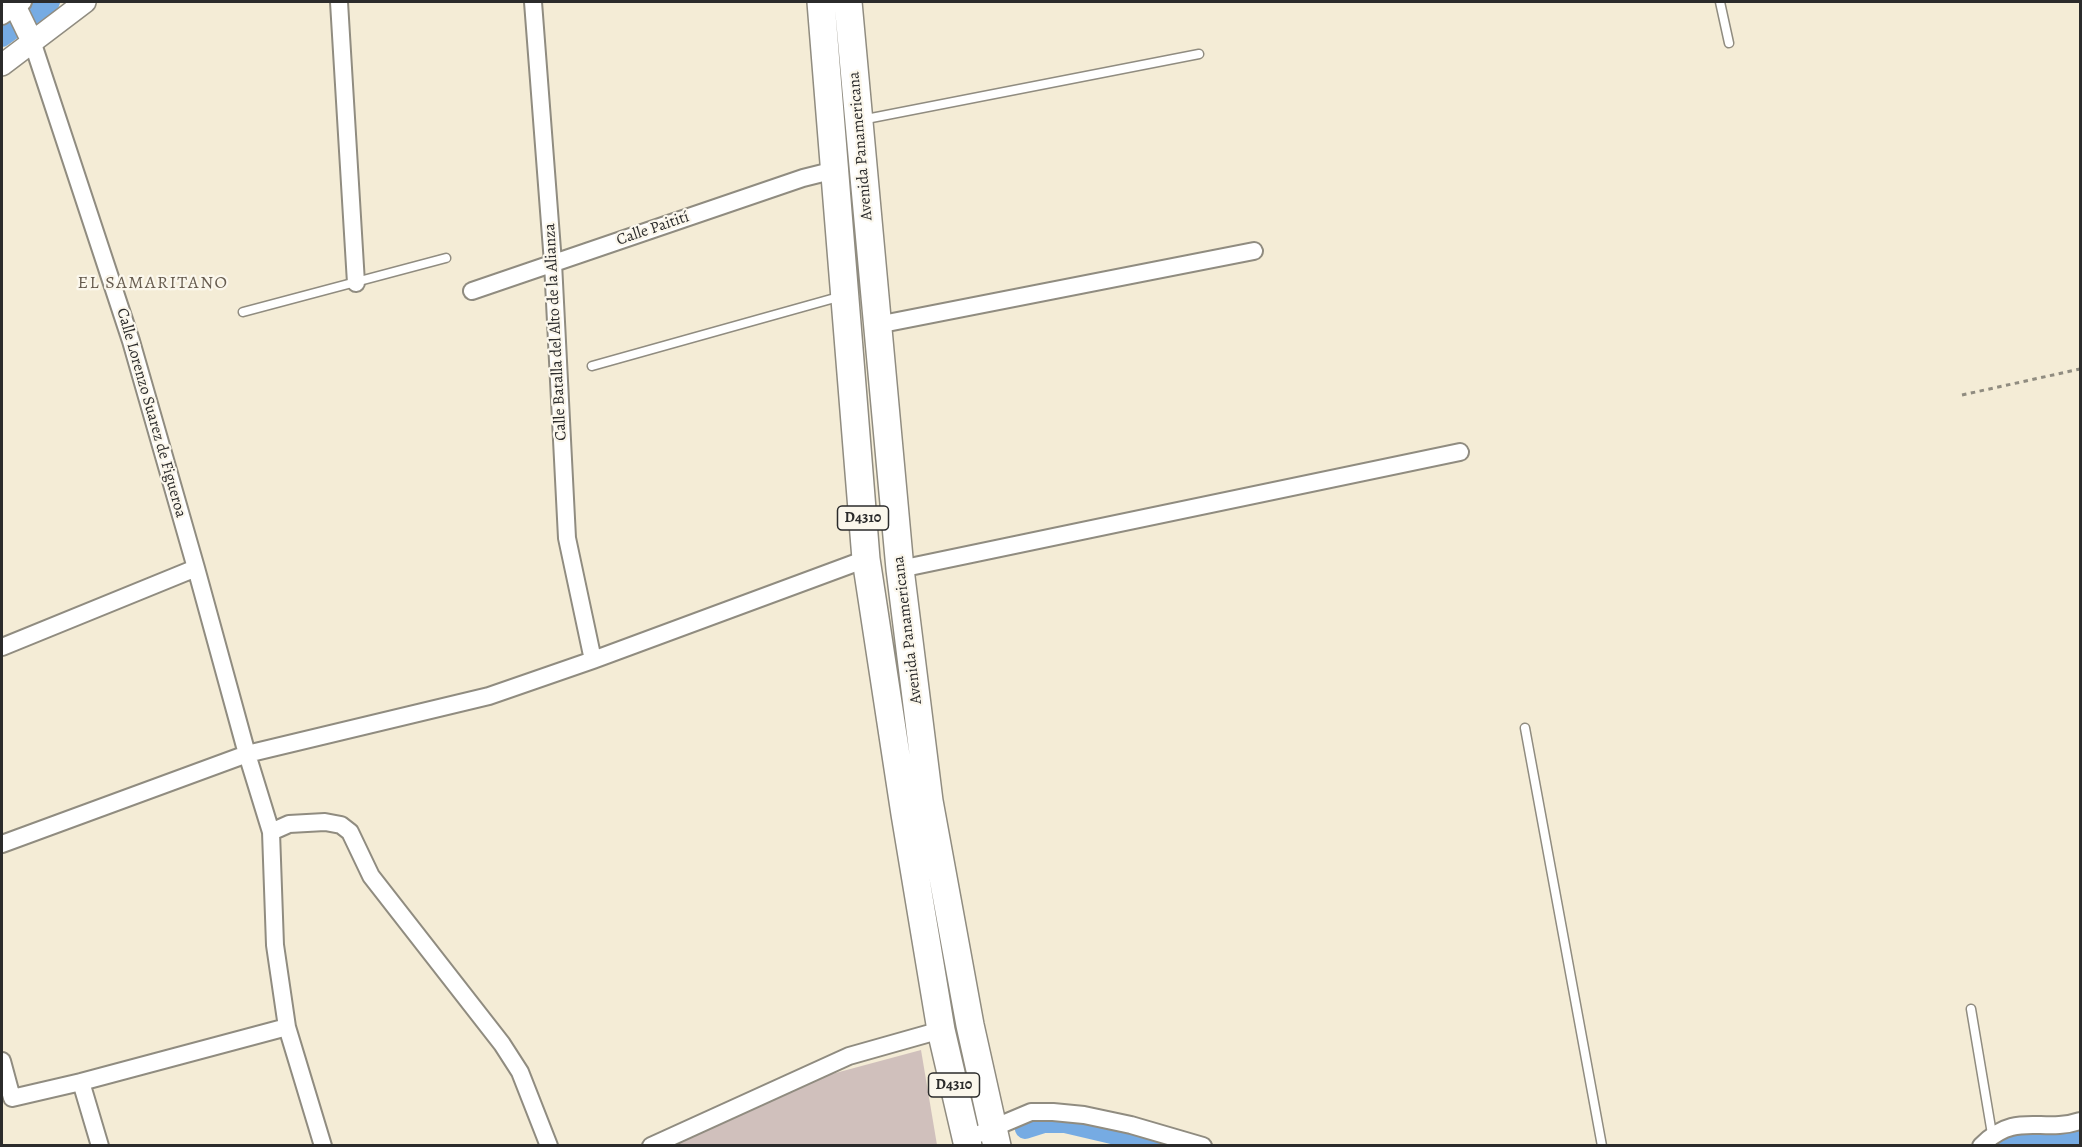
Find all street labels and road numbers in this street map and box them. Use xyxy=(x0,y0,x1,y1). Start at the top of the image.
street label: Avenida Panamericana xyxy=(845,71,877,221)
street label: Calle Paitití xyxy=(614,208,692,250)
street label: Calle Batalla del Alto de la Alianza xyxy=(541,223,571,441)
street label: Calle Lorenzo Suarez de Figueroa xyxy=(112,306,190,520)
road number: D4310 xyxy=(838,506,888,530)
street label: Avenida Panamericana xyxy=(889,555,927,705)
road number: D4310 xyxy=(928,1073,980,1097)

